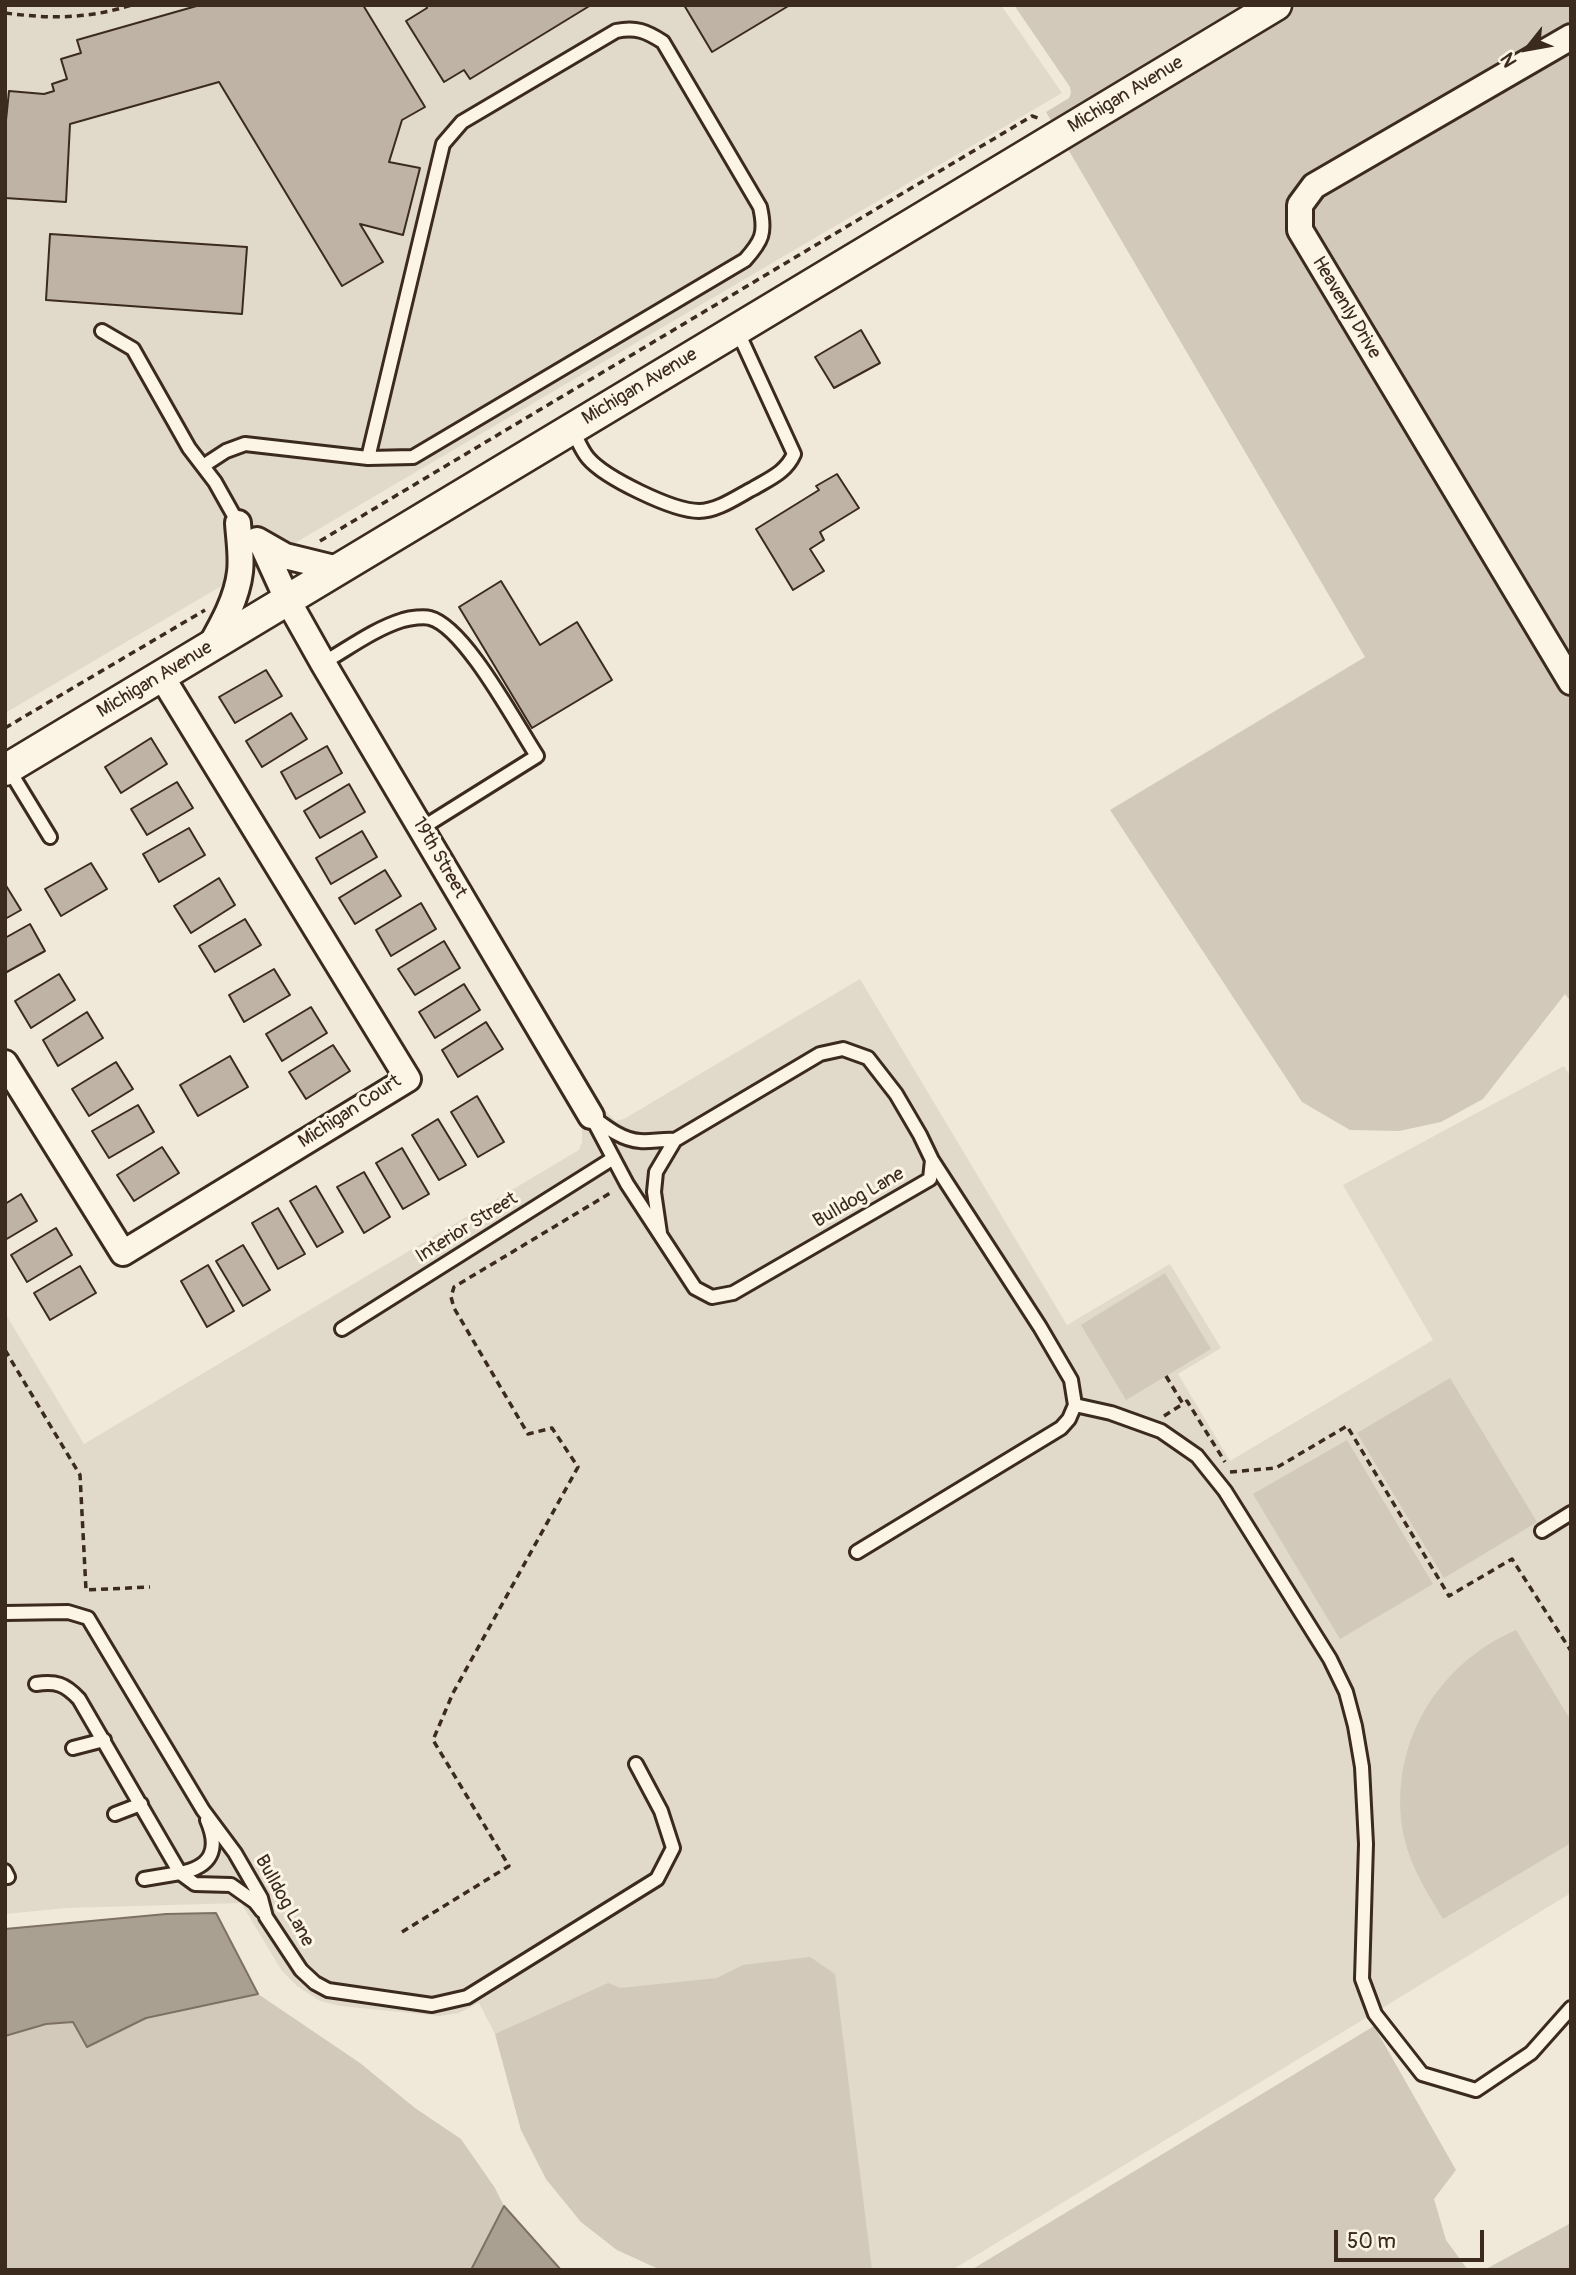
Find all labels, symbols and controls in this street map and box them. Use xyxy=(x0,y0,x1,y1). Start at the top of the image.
north arrow xyxy=(1492,14,1562,84)
text: N xyxy=(1495,48,1523,72)
street label: Michigan Avenue xyxy=(1064,52,1188,138)
street label: Heavenly Drive xyxy=(1307,253,1385,363)
street label: Michigan Avenue xyxy=(578,344,702,430)
street label: Michigan Avenue xyxy=(93,637,217,723)
street label: 19th Street xyxy=(407,814,471,902)
street label: Michigan Court xyxy=(294,1070,406,1154)
street label: Bulldog Lane xyxy=(809,1163,909,1233)
street label: Interior Street xyxy=(412,1188,522,1268)
street label: Bulldog Lane xyxy=(249,1851,319,1951)
scale bar xyxy=(1338,2216,1488,2260)
text: 50 m xyxy=(1347,2228,1396,2255)

